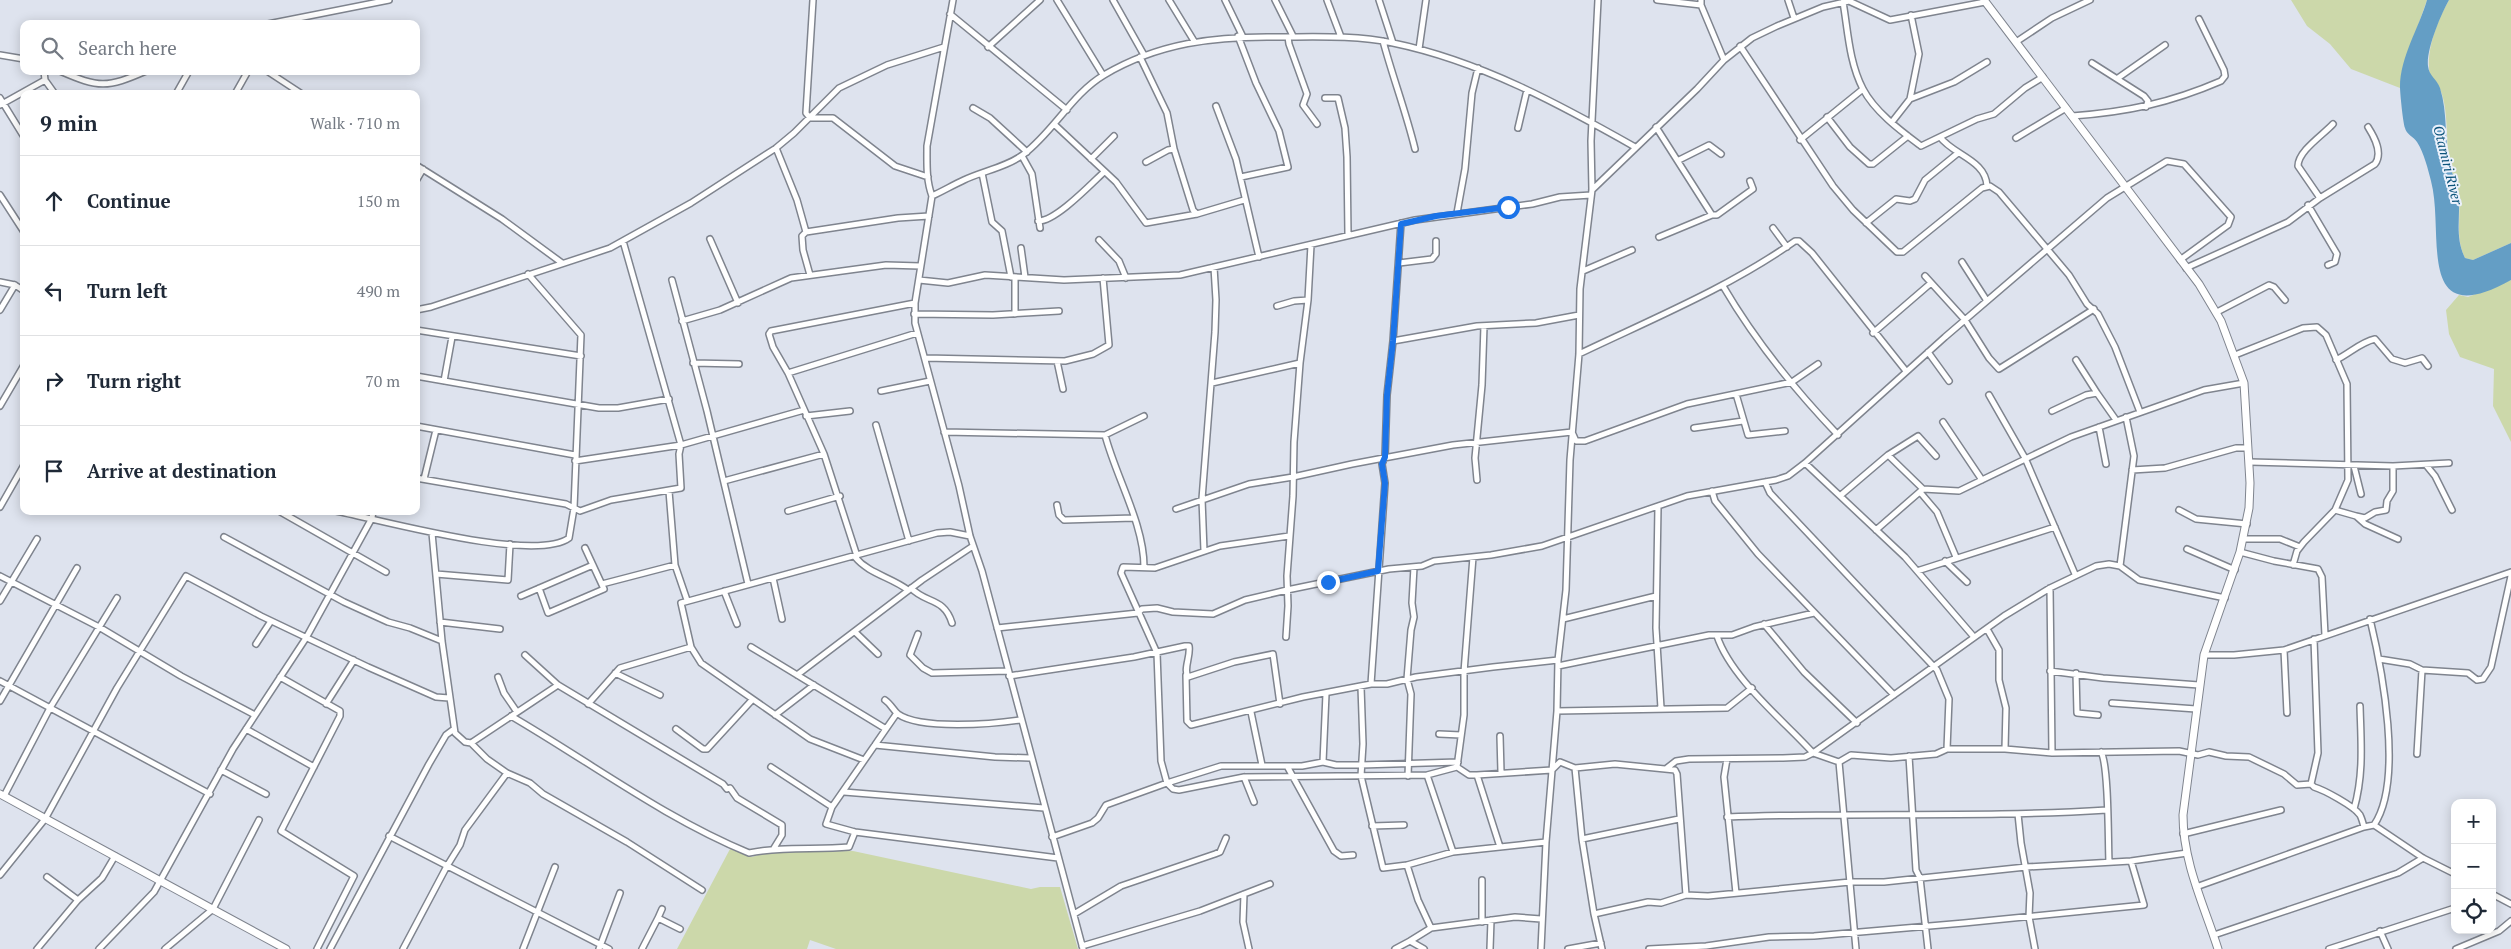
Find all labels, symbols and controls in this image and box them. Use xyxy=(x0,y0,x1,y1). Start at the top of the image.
search box xyxy=(20,20,420,75)
icon: search xyxy=(38,34,66,62)
text: Search here xyxy=(78,35,177,60)
text: 9 min xyxy=(40,109,97,137)
text: Walk · 710 m xyxy=(310,112,400,134)
water label: Otamiri River xyxy=(2429,123,2468,207)
icon: ahead xyxy=(40,187,68,215)
text: Continue xyxy=(87,188,171,213)
text: 150 m xyxy=(357,190,400,212)
route start xyxy=(1497,196,1520,219)
icon: left xyxy=(40,277,68,305)
text: Turn left xyxy=(87,278,168,303)
text: 490 m xyxy=(357,280,400,302)
icon: right xyxy=(40,367,68,395)
text: Turn right xyxy=(87,368,181,393)
text: 70 m xyxy=(365,370,400,392)
icon: arrive xyxy=(40,457,68,485)
text: Arrive at destination xyxy=(87,458,276,483)
route end xyxy=(1317,571,1340,594)
map controls xyxy=(2451,799,2496,934)
button: + xyxy=(2451,799,2496,844)
button: − xyxy=(2451,844,2496,889)
button: locate xyxy=(2451,889,2496,934)

